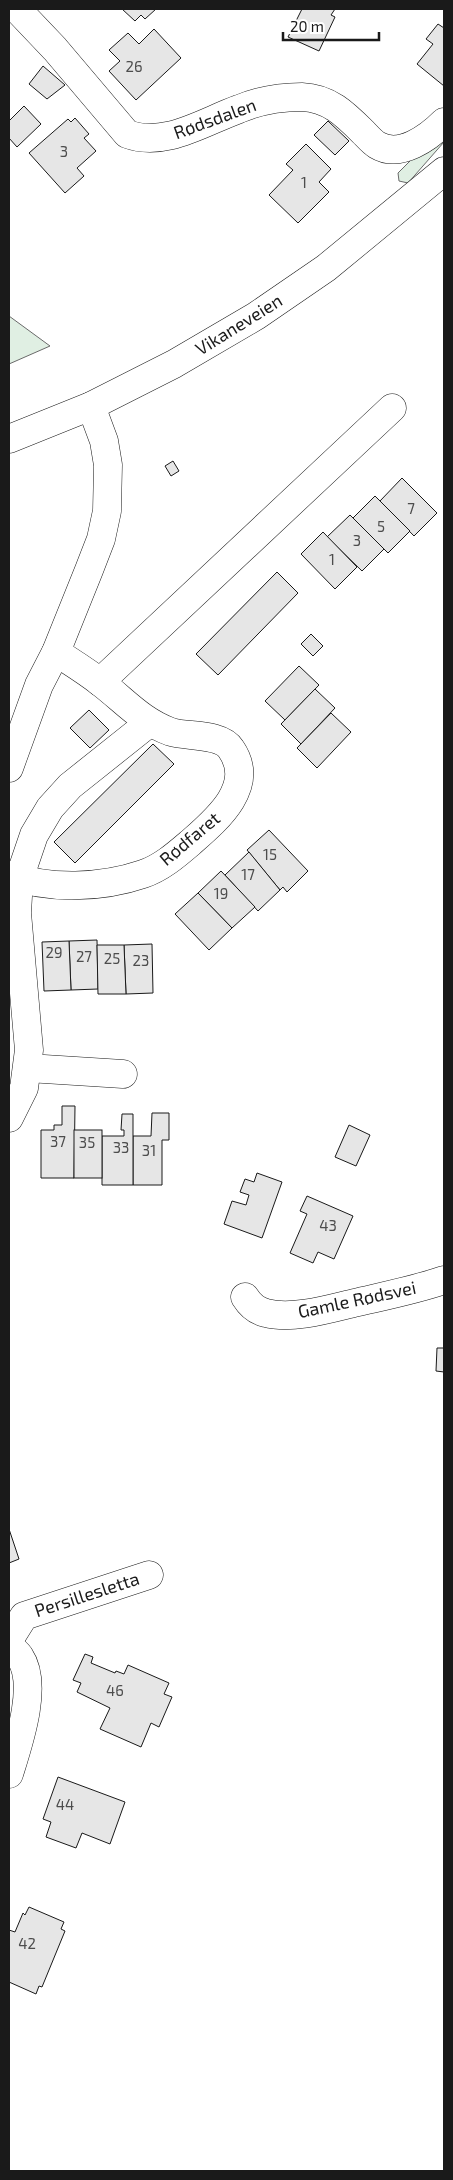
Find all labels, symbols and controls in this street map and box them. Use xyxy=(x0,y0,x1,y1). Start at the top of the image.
scale bar xyxy=(283,10,379,42)
text: 20 m xyxy=(290,17,324,35)
house number: 26 xyxy=(125,57,143,75)
street label: Rødsdalen xyxy=(170,93,259,143)
house number: 3 xyxy=(60,142,68,160)
house number: 1 xyxy=(301,173,307,191)
street label: Vikaneveien xyxy=(191,289,286,360)
house number: 7 xyxy=(407,499,415,517)
house number: 5 xyxy=(377,517,385,535)
house number: 3 xyxy=(353,531,361,549)
house number: 1 xyxy=(329,550,335,568)
street label: Rødfaret xyxy=(155,807,224,870)
house number: 15 xyxy=(263,845,277,863)
house number: 17 xyxy=(241,865,255,883)
house number: 19 xyxy=(214,884,228,902)
house number: 29 xyxy=(45,943,63,961)
house number: 27 xyxy=(76,947,92,965)
house number: 25 xyxy=(104,949,120,967)
house number: 23 xyxy=(133,951,149,969)
house number: 37 xyxy=(50,1132,66,1150)
house number: 35 xyxy=(79,1133,95,1151)
house number: 33 xyxy=(113,1138,129,1156)
house number: 31 xyxy=(142,1141,156,1159)
house number: 43 xyxy=(319,1216,337,1234)
street label: Gamle Rødsvei xyxy=(296,1276,418,1322)
street label: Persillesletta xyxy=(31,1567,142,1621)
house number: 46 xyxy=(106,1681,124,1699)
house number: 44 xyxy=(56,1795,74,1813)
house number: 42 xyxy=(18,1934,36,1952)

